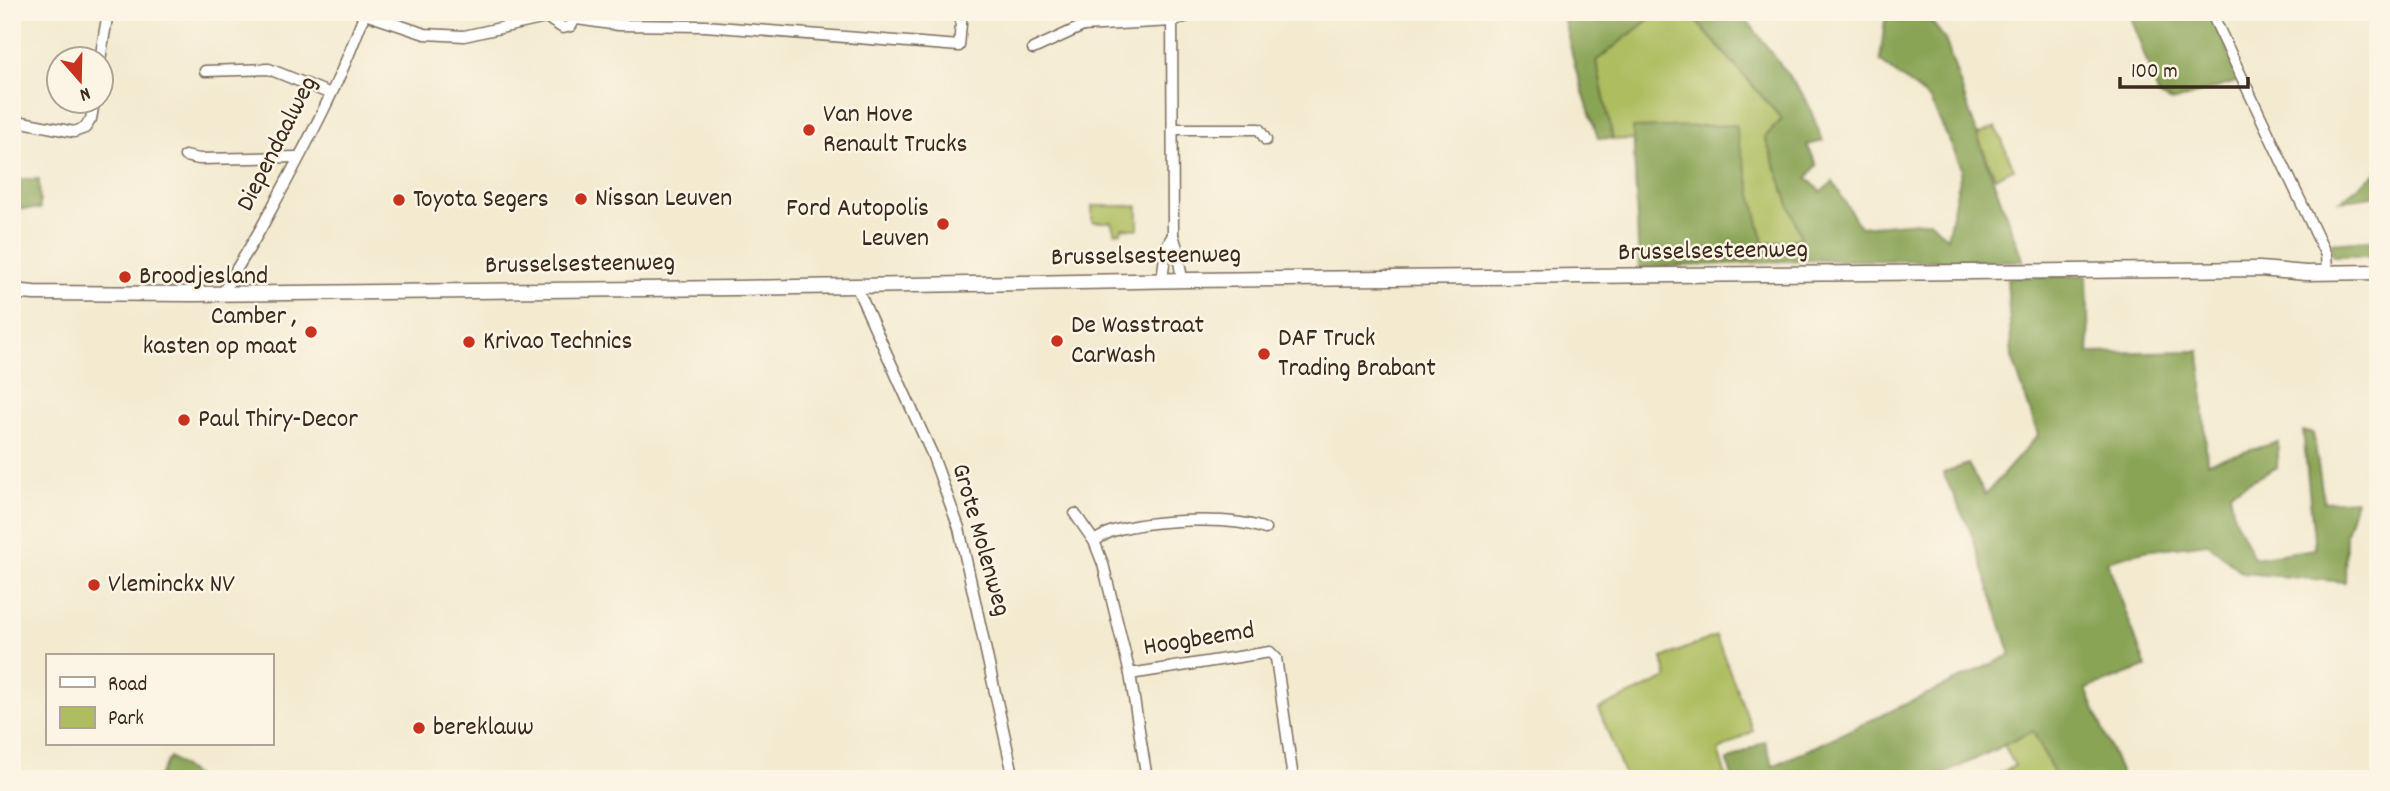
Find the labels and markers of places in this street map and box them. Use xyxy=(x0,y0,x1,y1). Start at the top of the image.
place label: Van Hove Renault Trucks xyxy=(823,97,968,164)
marker: Van Hove Renault Trucks xyxy=(801,122,817,138)
place label: Nissan Leuven xyxy=(595,181,732,218)
place label: Toyota Segers xyxy=(413,182,549,219)
marker: Nissan Leuven xyxy=(573,191,589,207)
place label: Ford Autopolis Leuven xyxy=(786,191,929,258)
marker: Toyota Segers xyxy=(391,192,407,208)
marker: Ford Autopolis Leuven xyxy=(935,216,951,232)
place label: Broodjesland xyxy=(139,259,268,296)
marker: Broodjesland xyxy=(117,269,133,285)
place label: Camber , kasten op maat xyxy=(143,299,297,366)
place label: De Wasstraat CarWash xyxy=(1071,308,1204,375)
place label: DAF Truck Trading Brabant xyxy=(1278,321,1436,388)
marker: Camber , kasten op maat xyxy=(303,324,319,340)
place label: Krivao Technics xyxy=(483,324,632,361)
marker: De Wasstraat CarWash xyxy=(1049,333,1065,349)
marker: Krivao Technics xyxy=(461,334,477,350)
marker: DAF Truck Trading Brabant xyxy=(1256,346,1272,362)
place label: Paul Thiry-Decor xyxy=(198,402,358,439)
marker: Paul Thiry-Decor xyxy=(176,412,192,428)
place label: Vleminckx NV xyxy=(108,567,235,604)
marker: Vleminckx NV xyxy=(86,577,102,593)
place label: bereklauw xyxy=(433,710,534,747)
marker: bereklauw xyxy=(411,720,427,736)

